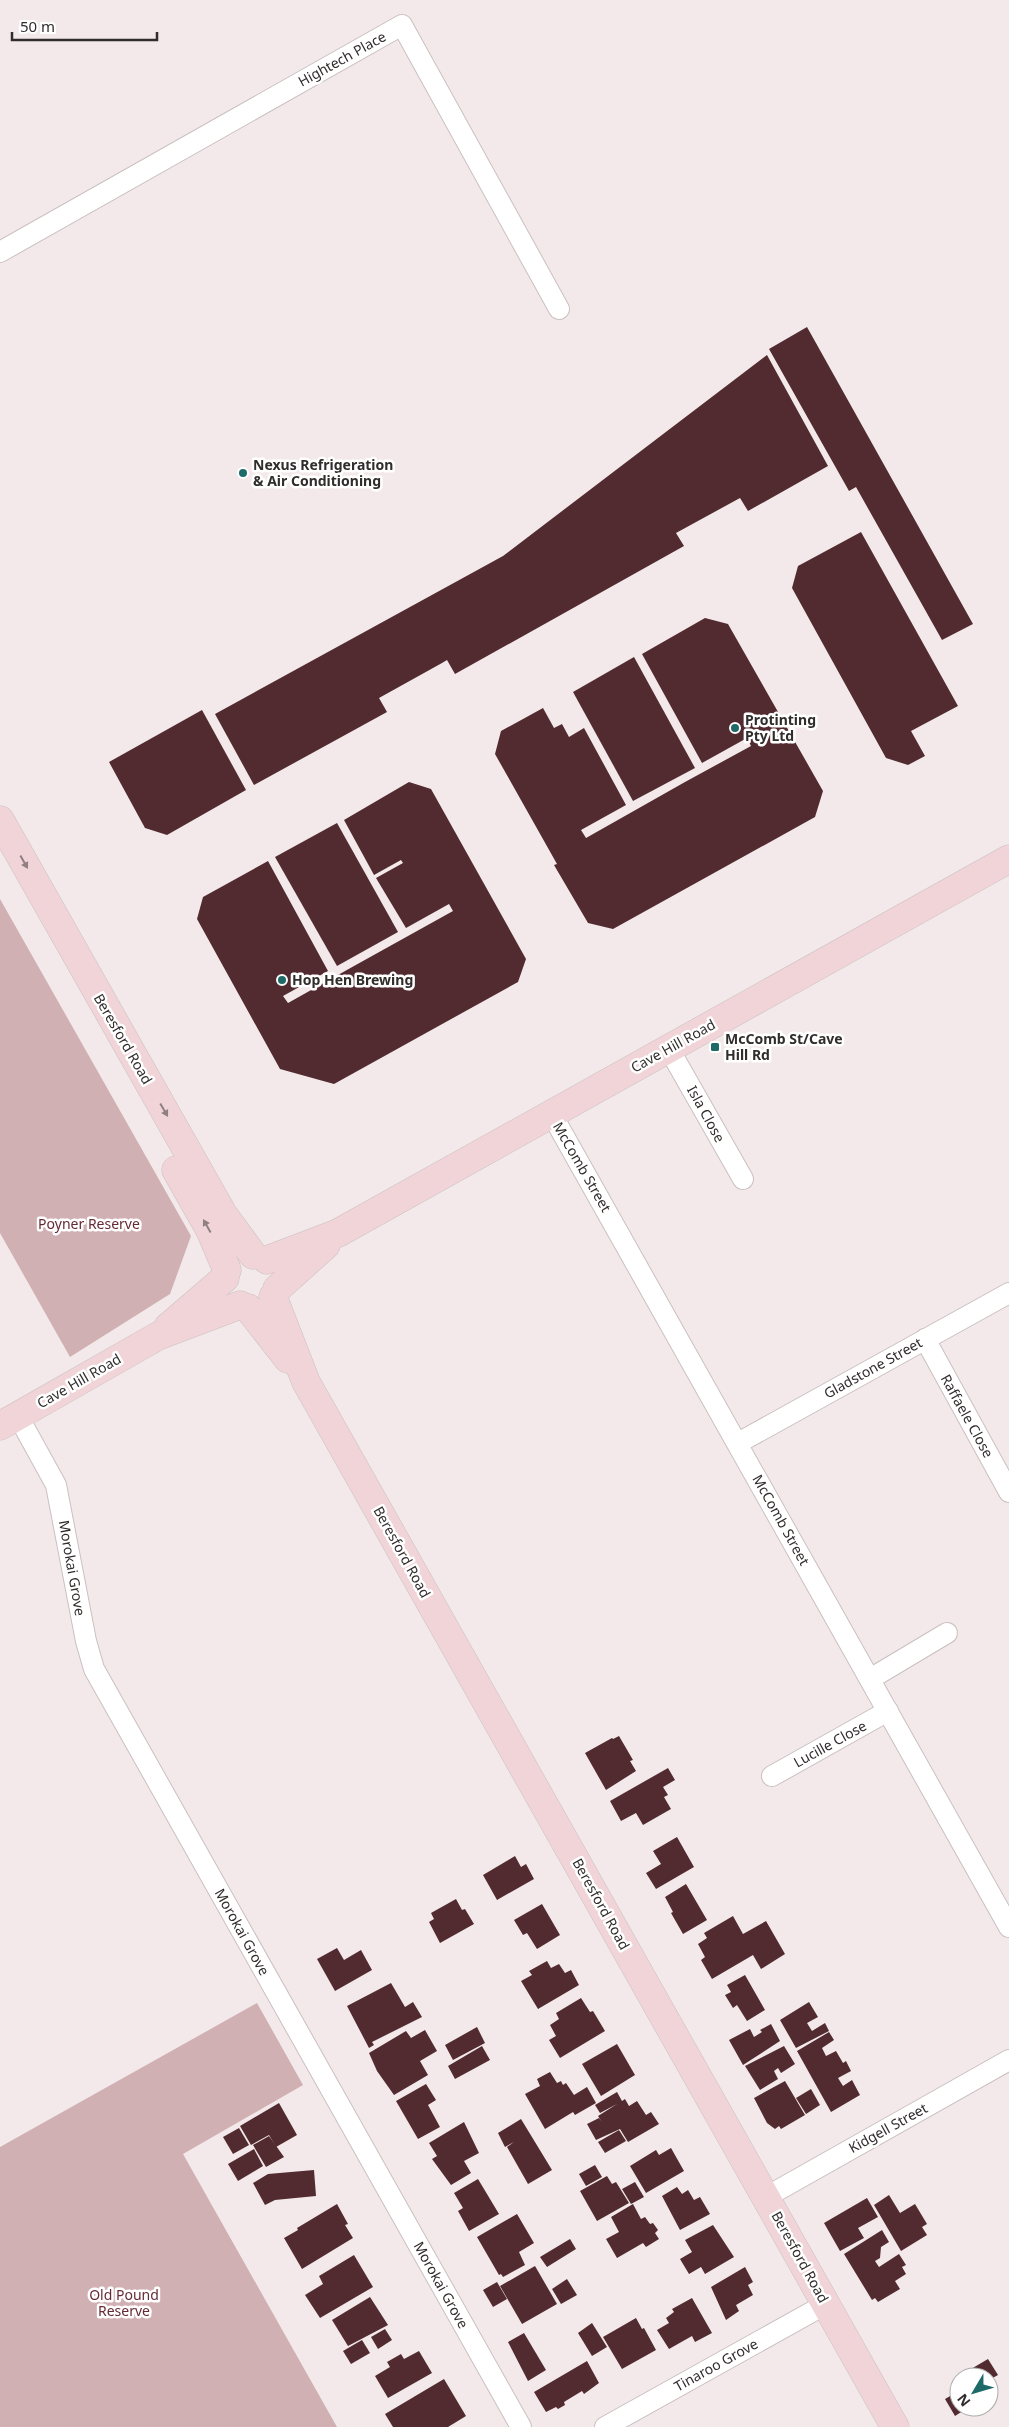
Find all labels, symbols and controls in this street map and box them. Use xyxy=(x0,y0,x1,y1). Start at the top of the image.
scale bar xyxy=(12,10,158,42)
text: 50 m xyxy=(20,16,55,36)
street label: Hightech Place xyxy=(294,27,389,91)
place label: Nexus Refrigeration & Air Conditioning xyxy=(253,455,393,490)
marker: Nexus Refrigeration & Air Conditioning xyxy=(237,467,249,479)
place label: Protinting Pty Ltd xyxy=(745,710,816,745)
marker: Protinting Pty Ltd xyxy=(729,722,741,734)
one-way arrow xyxy=(19,856,28,869)
place label: Hop Hen Brewing xyxy=(292,970,413,989)
marker: Hop Hen Brewing xyxy=(276,974,288,986)
street label: Beresford Road xyxy=(90,990,157,1088)
street label: Cave Hill Road xyxy=(627,1015,718,1077)
place label: McComb St/Cave Hill Rd xyxy=(725,1029,843,1064)
marker: McComb St/Cave Hill Rd xyxy=(709,1041,721,1053)
street label: Isla Close xyxy=(683,1082,730,1146)
one-way arrow xyxy=(160,1103,168,1118)
street label: McComb Street xyxy=(549,1118,616,1215)
park label: Poyner Reserve xyxy=(38,1214,140,1233)
one-way arrow xyxy=(203,1219,211,1233)
street label: Gladstone Street xyxy=(820,1333,925,1402)
street label: Cave Hill Road xyxy=(33,1349,124,1412)
street label: Raffaele Close xyxy=(937,1371,998,1461)
street label: McComb Street xyxy=(749,1471,814,1569)
street label: Beresford Road xyxy=(369,1503,435,1601)
street label: Morokai Grove xyxy=(55,1519,90,1617)
street label: Lucille Close xyxy=(790,1716,870,1771)
street label: Beresford Road xyxy=(568,1855,634,1953)
street label: Morokai Grove xyxy=(211,1885,274,1979)
street label: Kidgell Street xyxy=(845,2098,931,2157)
street label: Beresford Road xyxy=(767,2208,833,2306)
street label: Morokai Grove xyxy=(410,2238,473,2332)
park label: Old Pound Reserve xyxy=(89,2285,159,2320)
street label: Tinaroo Grove xyxy=(671,2334,761,2395)
north arrow xyxy=(949,2367,999,2417)
text: N xyxy=(952,2390,974,2411)

